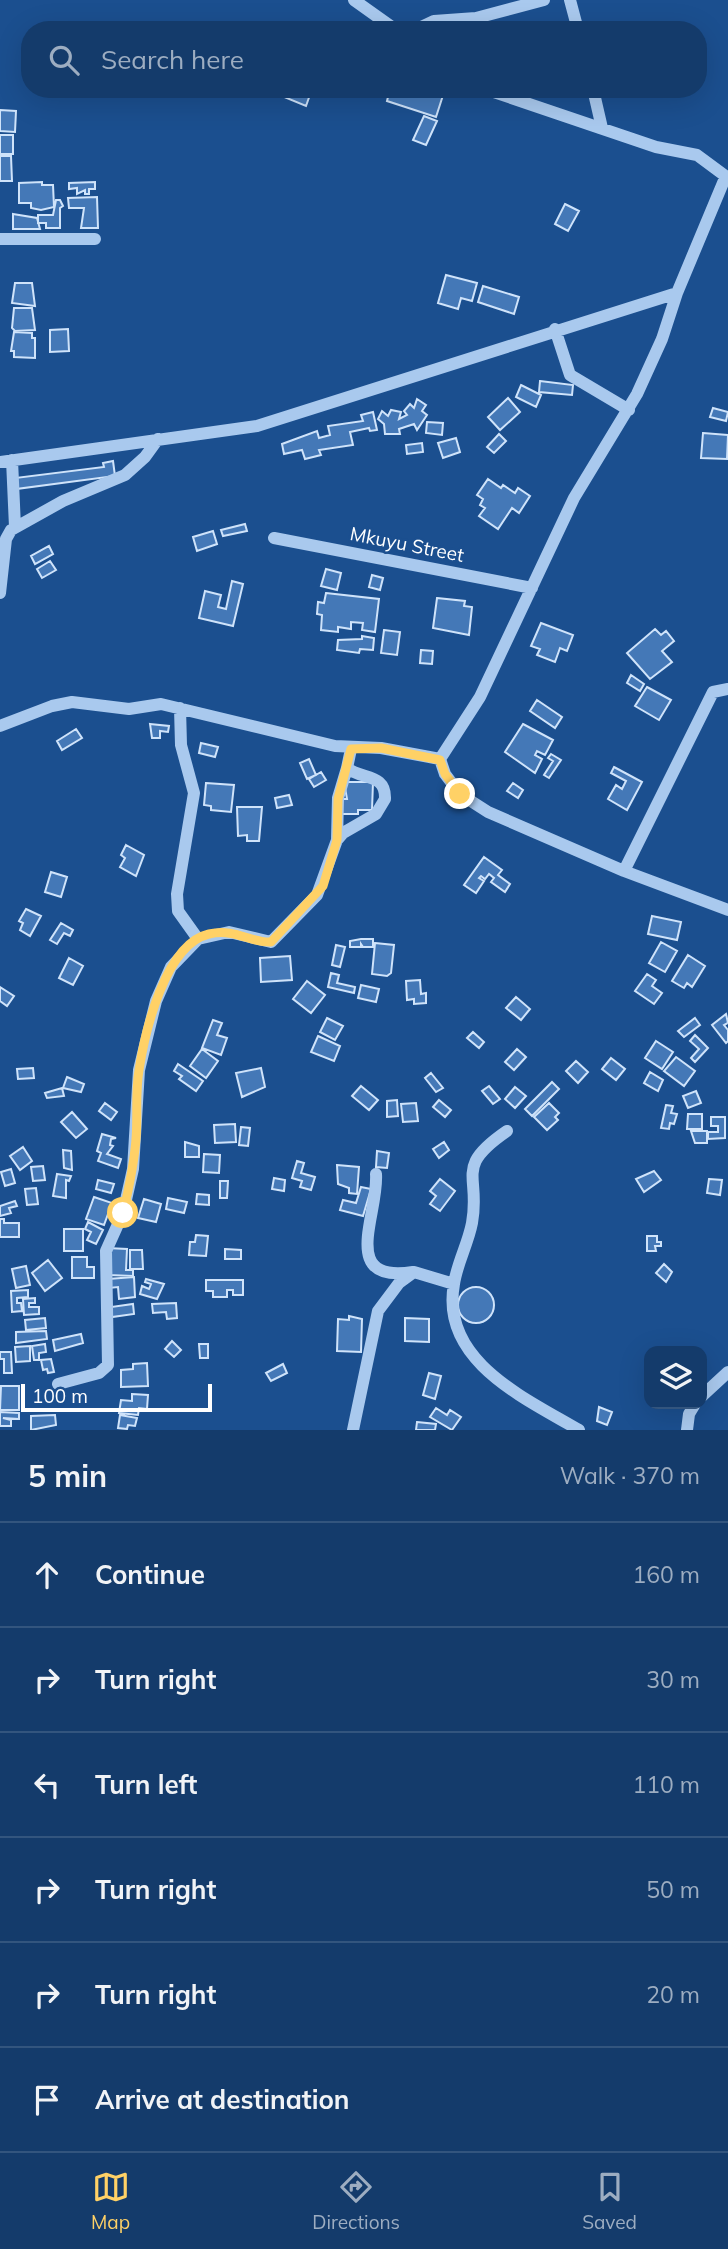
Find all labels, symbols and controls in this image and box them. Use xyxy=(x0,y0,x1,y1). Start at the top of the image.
search box xyxy=(21,21,707,98)
icon: search xyxy=(45,41,83,79)
text: Search here xyxy=(101,43,244,76)
street label: Mkuyu Street xyxy=(348,521,466,567)
route end xyxy=(444,778,475,809)
route start xyxy=(107,1197,138,1228)
map controls xyxy=(644,1346,707,1409)
button: layers xyxy=(644,1346,707,1409)
scale bar xyxy=(21,1381,212,1413)
text: 100 m xyxy=(32,1384,88,1408)
text: 5 min xyxy=(28,1457,107,1495)
text: Walk · 370 m xyxy=(560,1461,700,1490)
icon: ahead xyxy=(28,1556,66,1594)
text: Continue xyxy=(95,1558,205,1591)
text: 160 m xyxy=(632,1560,700,1589)
icon: right xyxy=(28,1661,66,1699)
text: Turn right xyxy=(95,1663,216,1696)
text: 30 m xyxy=(646,1665,700,1694)
icon: left xyxy=(28,1766,66,1804)
text: Turn left xyxy=(95,1768,197,1801)
text: 110 m xyxy=(632,1770,700,1799)
icon: right xyxy=(28,1871,66,1909)
text: Turn right xyxy=(95,1873,216,1906)
text: 50 m xyxy=(646,1875,700,1904)
icon: right xyxy=(28,1976,66,2014)
text: Turn right xyxy=(95,1978,216,2011)
text: 20 m xyxy=(646,1980,700,2009)
icon: arrive xyxy=(28,2081,66,2119)
text: Arrive at destination xyxy=(95,2083,350,2116)
tab: Map xyxy=(91,2168,130,2234)
tab: Directions xyxy=(312,2168,400,2234)
tab: Saved xyxy=(582,2168,637,2234)

